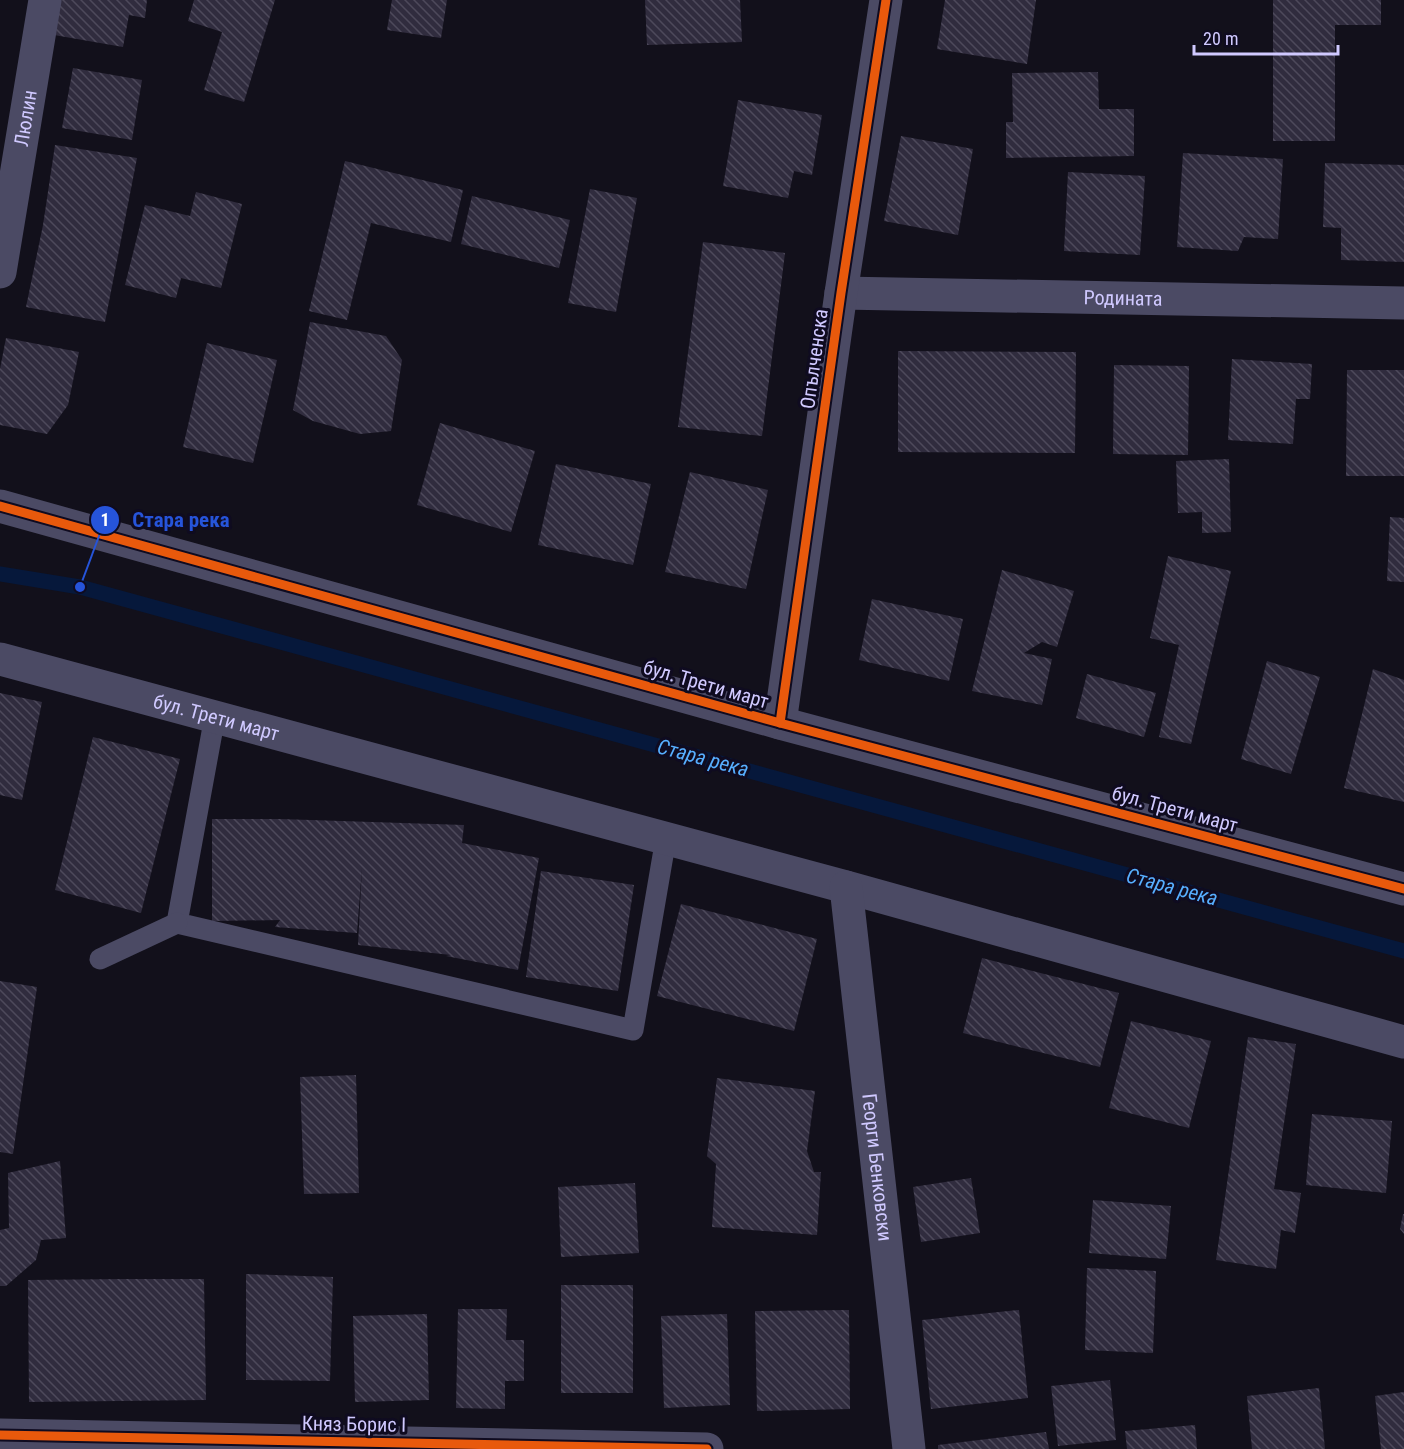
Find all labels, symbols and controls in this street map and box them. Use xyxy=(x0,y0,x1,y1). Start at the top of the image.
scale bar xyxy=(1194,18,1338,56)
text: 20 m xyxy=(1203,28,1238,49)
street label: Люлин xyxy=(9,88,42,148)
street label: Родината xyxy=(1083,285,1163,311)
street label: Опълченска xyxy=(795,307,833,411)
callout: Стара река xyxy=(90,501,241,540)
text: Стара река xyxy=(132,508,230,532)
text: 1 xyxy=(100,509,110,530)
street label: бул. Трети март xyxy=(641,655,771,713)
street label: бул. Трети март xyxy=(151,689,282,746)
water label: Стара река xyxy=(655,734,751,782)
street label: бул. Трети март xyxy=(1110,781,1240,837)
water label: Стара река xyxy=(1124,863,1220,911)
street label: Георги Бенковски xyxy=(857,1092,898,1242)
street label: Княз Борис I xyxy=(302,1411,406,1437)

